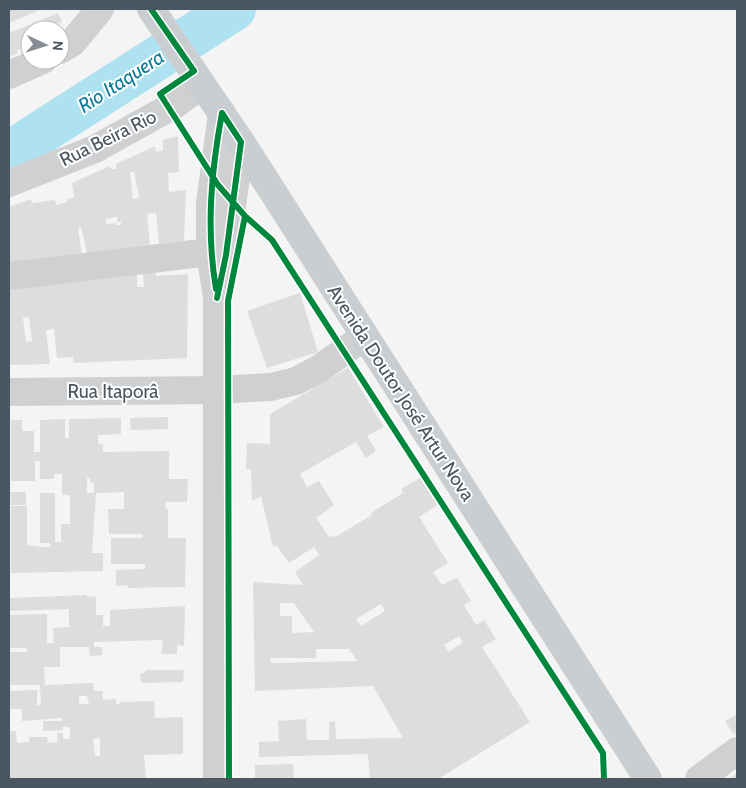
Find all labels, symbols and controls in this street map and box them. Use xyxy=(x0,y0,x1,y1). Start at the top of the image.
north arrow xyxy=(20,20,70,70)
text: N xyxy=(49,40,67,51)
water label: Rio Itaquera xyxy=(73,44,169,118)
street label: Rua Beira Rio xyxy=(56,105,160,171)
street label: Avenida Doutor José Artur Nova xyxy=(323,281,479,505)
street label: Rua Itaporâ xyxy=(68,380,158,403)

